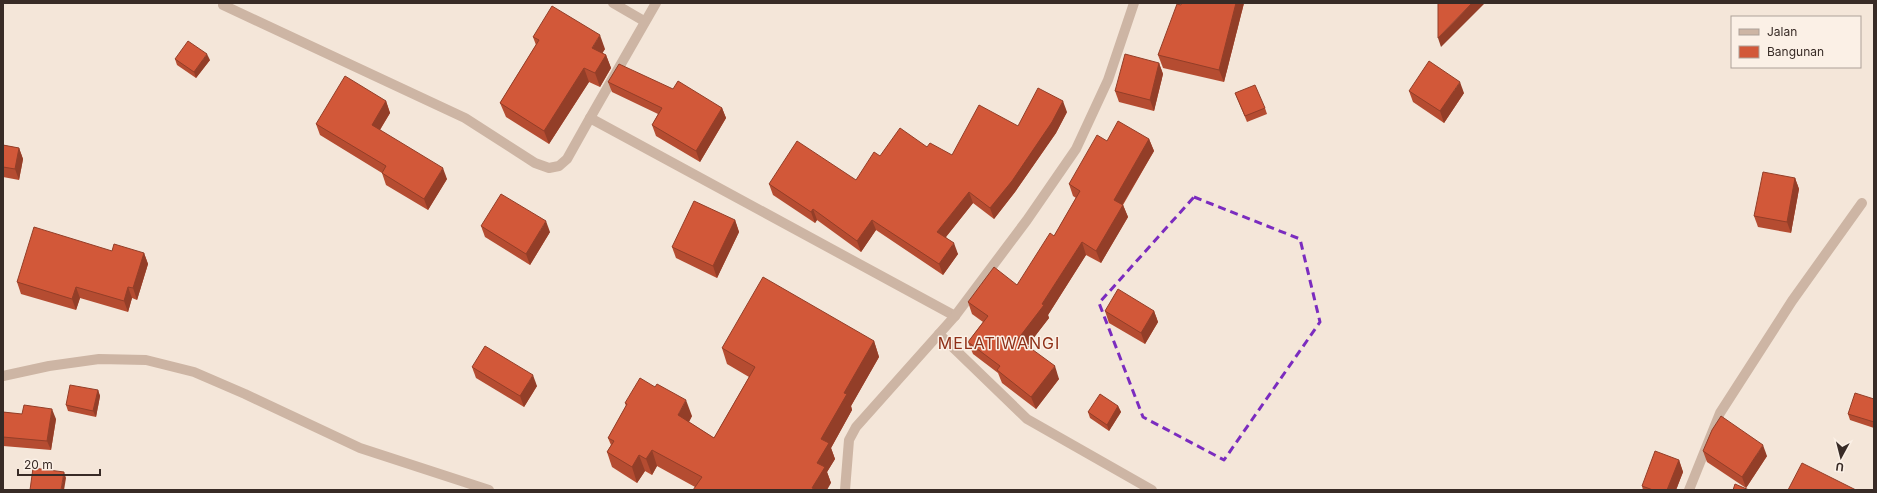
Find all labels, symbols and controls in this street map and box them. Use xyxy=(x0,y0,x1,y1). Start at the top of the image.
legend xyxy=(1731,16,1861,68)
text: Jalan xyxy=(1767,24,1797,39)
text: Bangunan xyxy=(1767,44,1824,59)
district label: MELATIWANGI xyxy=(938,333,1060,353)
north arrow xyxy=(1821,437,1861,477)
scale bar xyxy=(18,451,100,477)
text: 20 m xyxy=(24,457,53,472)
text: U xyxy=(1835,459,1845,474)

